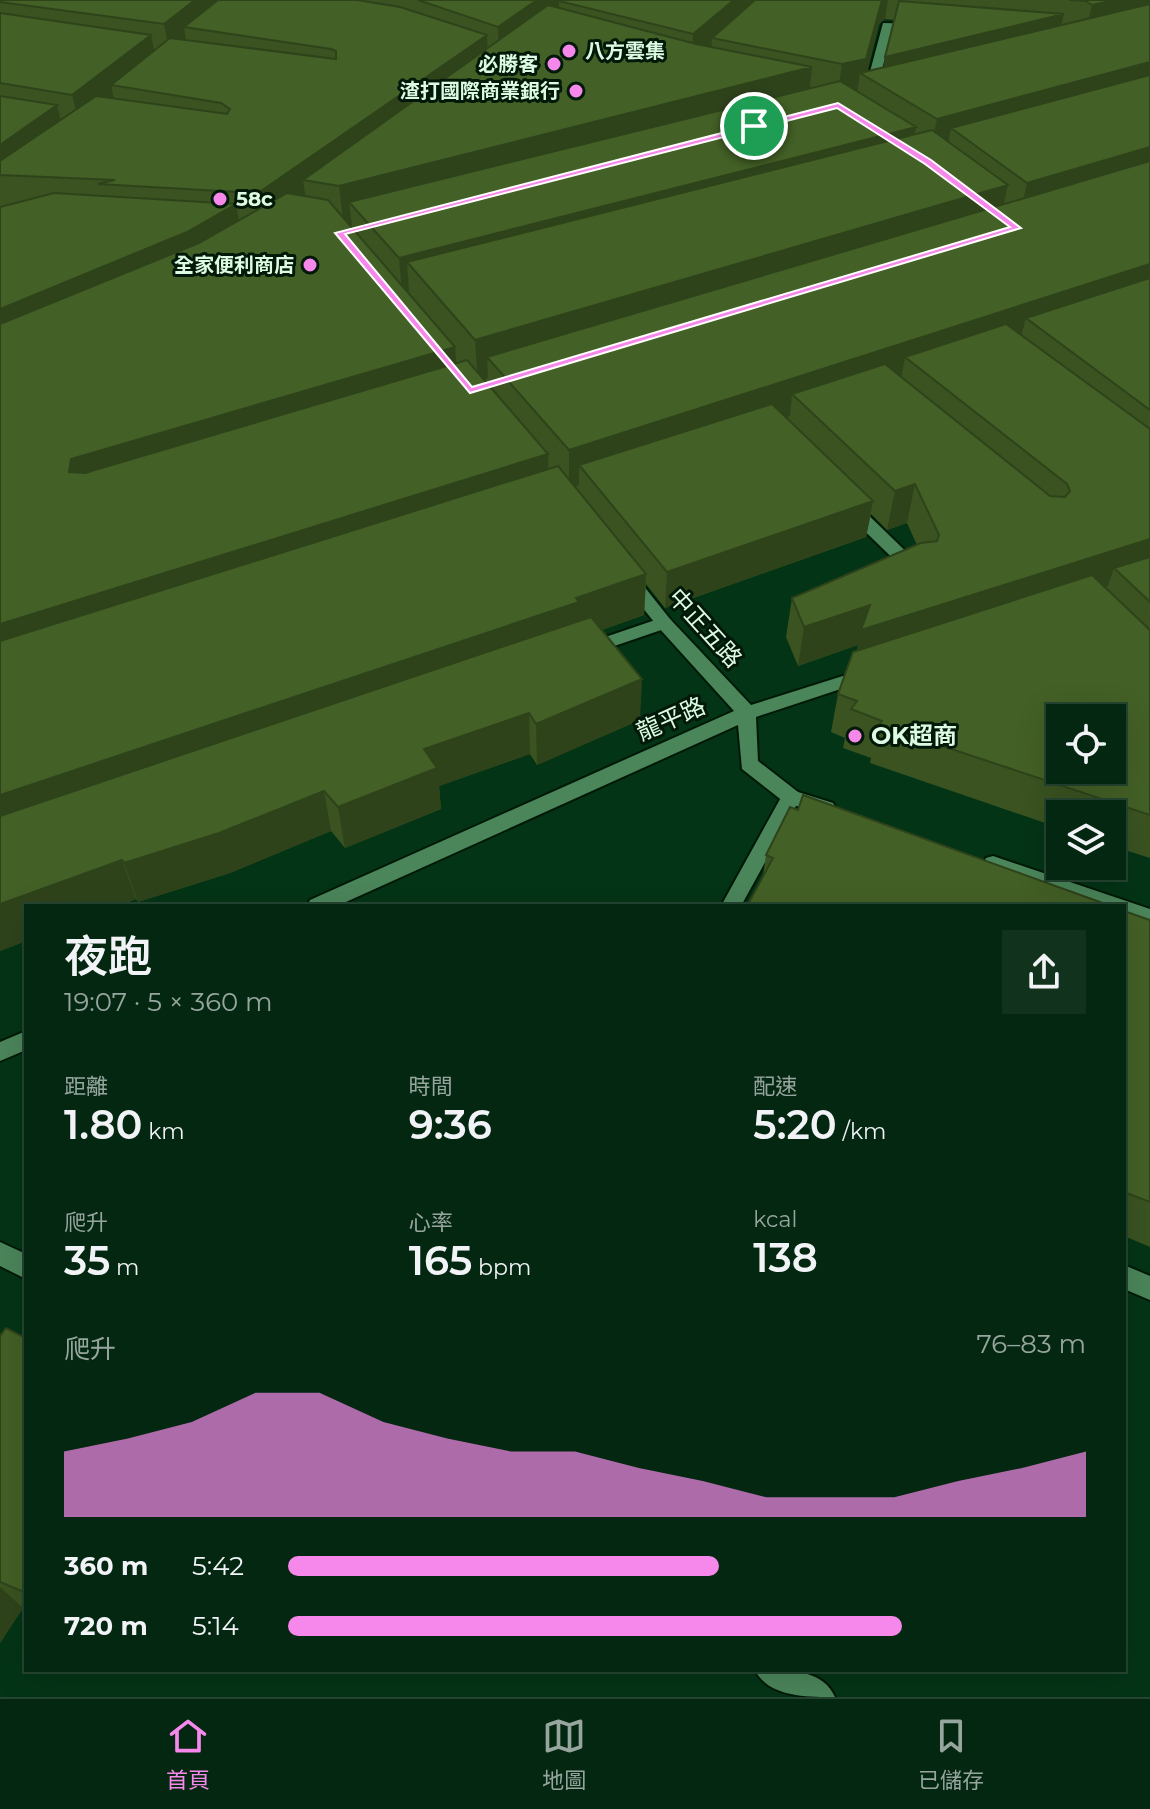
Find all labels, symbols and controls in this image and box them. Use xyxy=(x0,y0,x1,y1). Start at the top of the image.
place label: 八方雲集 xyxy=(585,39,665,63)
marker: 八方雲集 xyxy=(560,42,578,60)
place label: 必勝客 xyxy=(478,52,538,76)
marker: 必勝客 xyxy=(545,55,563,73)
place label: 渣打國際商業銀行 xyxy=(400,79,560,103)
marker: 渣打國際商業銀行 xyxy=(567,82,585,100)
pin xyxy=(720,92,788,160)
icon: arrive xyxy=(732,104,776,148)
place label: 58c xyxy=(236,187,273,211)
marker: 58c xyxy=(211,190,229,208)
place label: 全家便利商店 xyxy=(174,253,294,277)
marker: 全家便利商店 xyxy=(301,256,319,274)
street label: 中正五路 xyxy=(662,582,748,673)
street label: 龍平路 xyxy=(632,691,710,746)
map controls xyxy=(1046,704,1126,880)
button: locate xyxy=(1046,704,1126,784)
place label: OK超商 xyxy=(871,721,957,750)
marker: OK超商 xyxy=(846,727,864,745)
button: layers xyxy=(1046,800,1126,880)
text: 夜跑 xyxy=(64,929,152,983)
button: share xyxy=(1002,930,1086,1014)
text: 19:07 · 5 × 360 m xyxy=(64,986,273,1018)
text: 距離 xyxy=(64,1073,108,1100)
text: 時間 xyxy=(409,1073,453,1100)
text: 配速 xyxy=(753,1073,797,1100)
text: 1.80 xyxy=(64,1100,142,1149)
text: 9:36 xyxy=(409,1100,492,1149)
text: 5:20 xyxy=(753,1100,837,1149)
text: km xyxy=(142,1118,185,1145)
text: /km xyxy=(837,1118,886,1145)
text: kcal xyxy=(753,1206,797,1233)
text: 爬升 xyxy=(64,1209,108,1236)
text: 心率 xyxy=(409,1209,453,1236)
text: 138 xyxy=(753,1233,818,1282)
text: 35 xyxy=(64,1236,110,1285)
text: 165 xyxy=(409,1236,472,1285)
text: m xyxy=(110,1254,139,1281)
text: bpm xyxy=(472,1254,531,1281)
text: 76–83 m xyxy=(977,1328,1086,1360)
text: 爬升 xyxy=(64,1333,116,1365)
text: 360 m xyxy=(64,1550,148,1582)
text: 5:42 xyxy=(192,1550,244,1582)
text: 720 m xyxy=(64,1610,148,1642)
text: 5:14 xyxy=(192,1610,239,1642)
tab: 首頁 xyxy=(166,1714,210,1794)
tab: 地圖 xyxy=(542,1714,586,1794)
tab: 已儲存 xyxy=(918,1714,984,1794)

